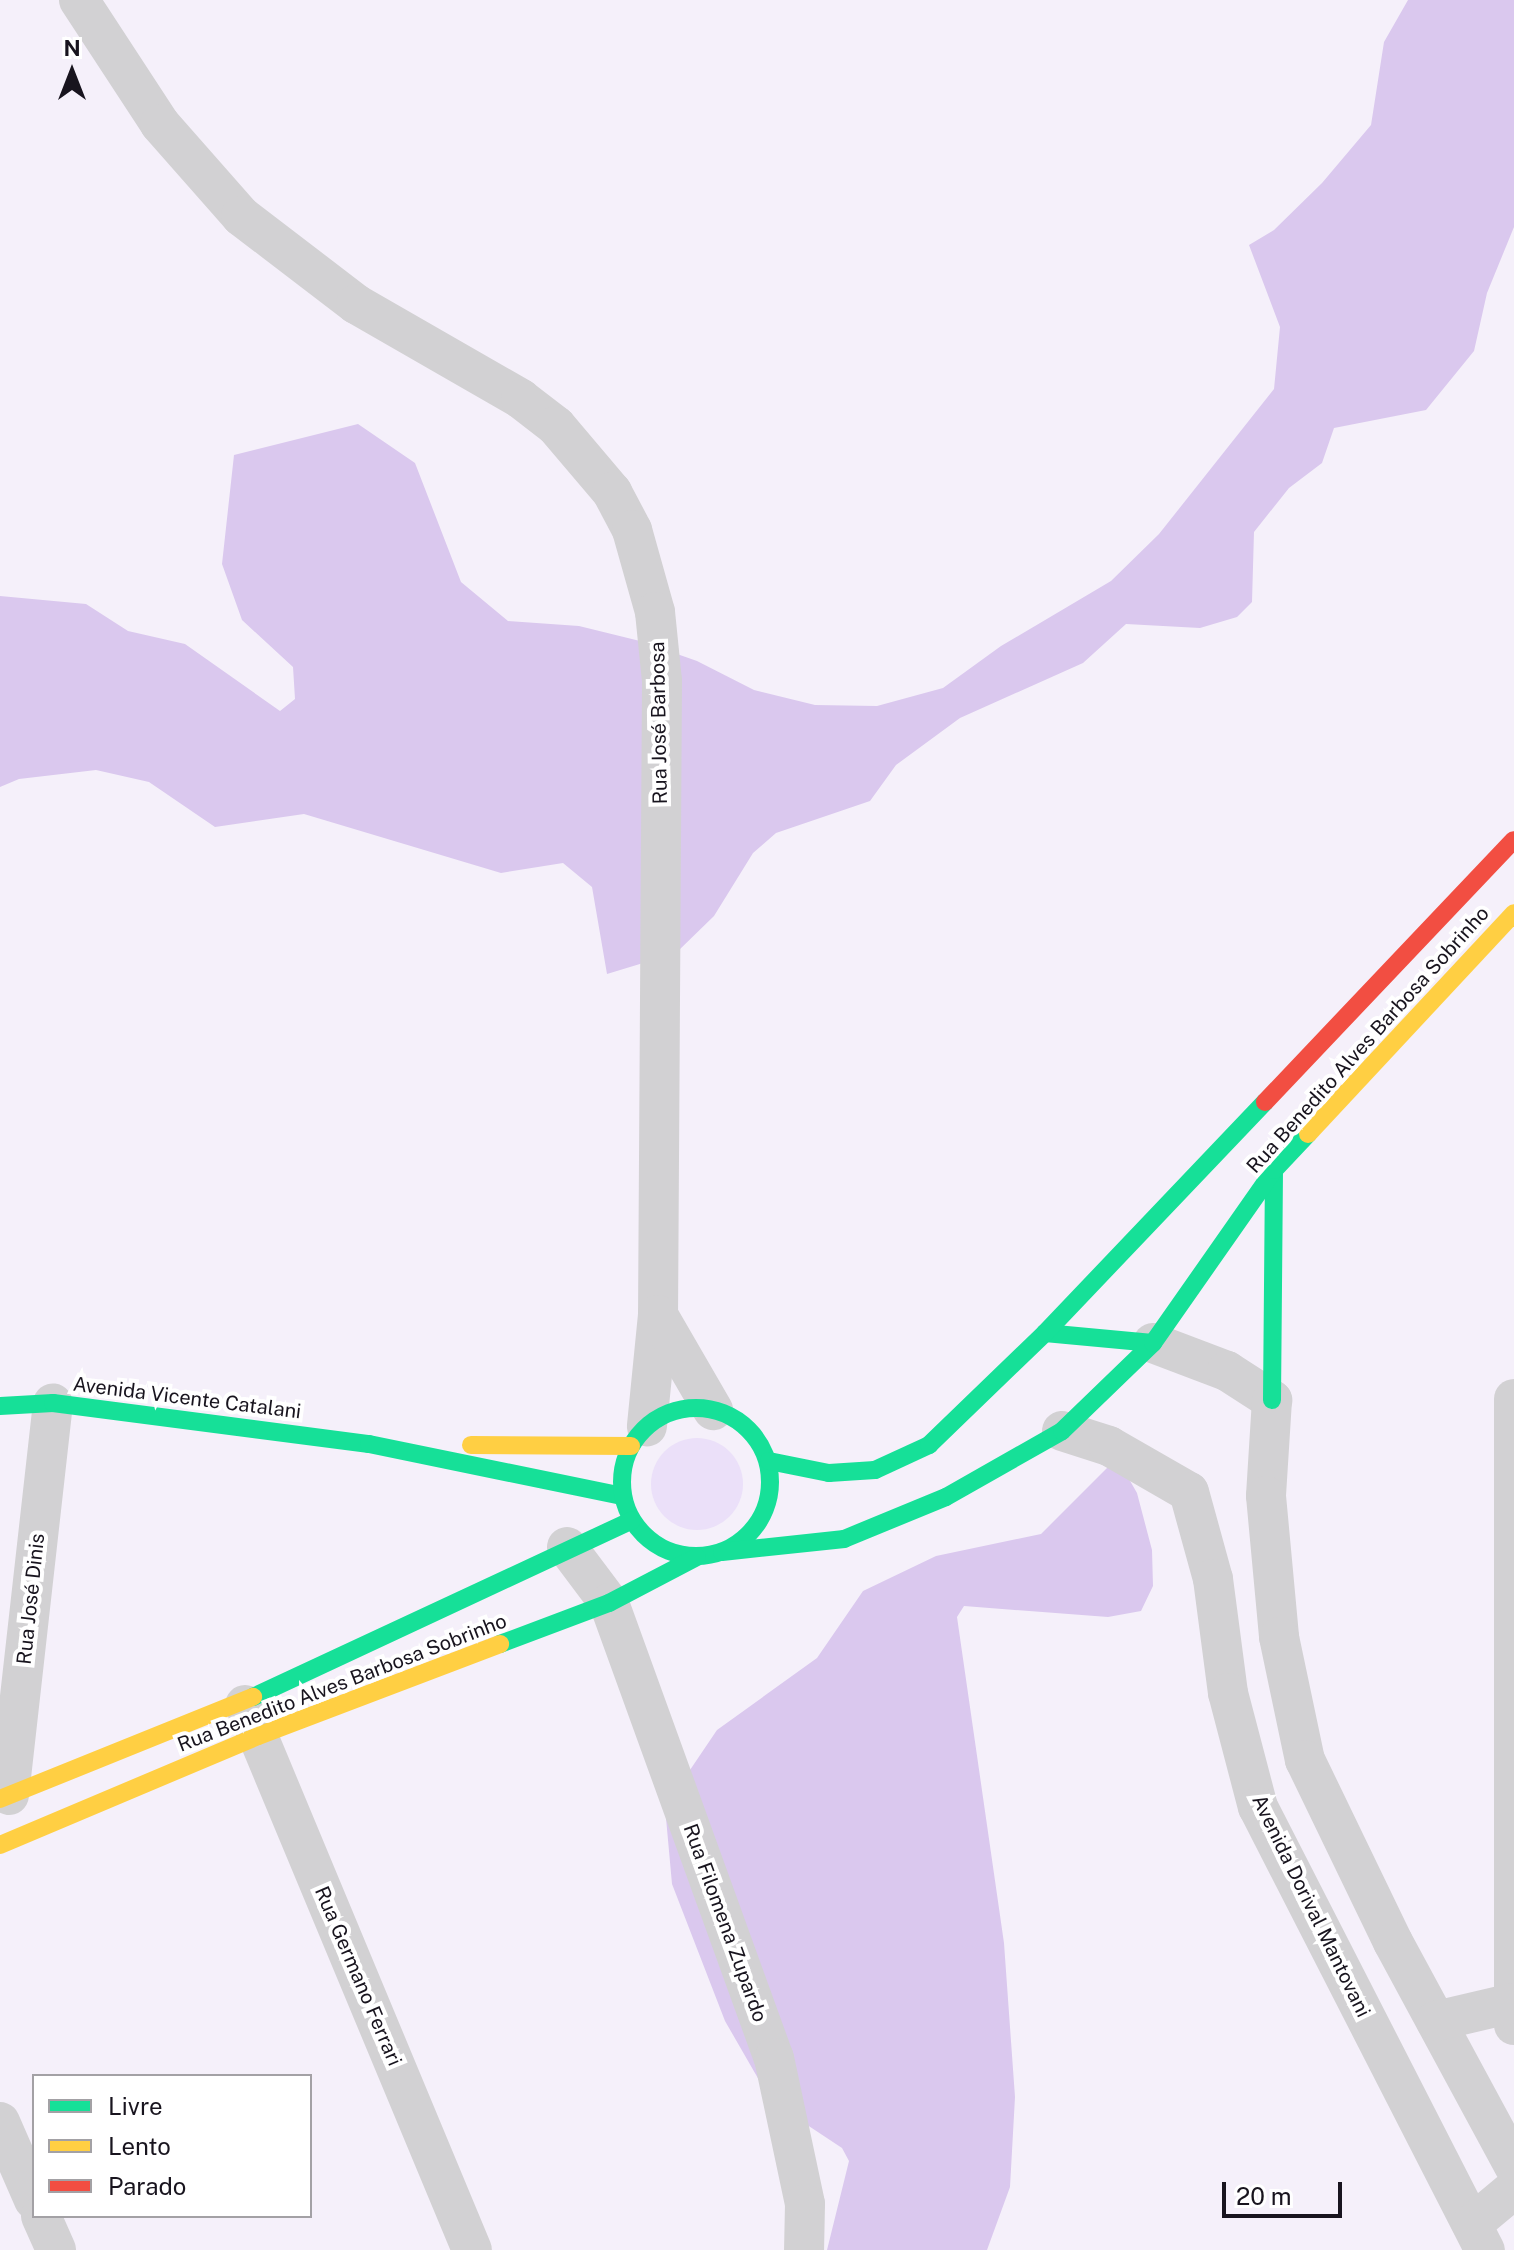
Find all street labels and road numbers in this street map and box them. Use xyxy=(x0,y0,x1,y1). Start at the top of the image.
street label: Rua José Barbosa xyxy=(646,641,672,805)
street label: Rua Benedito Alves Barbosa Sobrinho xyxy=(1242,902,1494,1178)
street label: Avenida Vicente Catalani xyxy=(71,1372,303,1424)
street label: Rua José Dinis xyxy=(12,1532,50,1666)
street label: Rua Benedito Alves Barbosa Sobrinho xyxy=(174,1609,510,1757)
street label: Avenida Dorival Mantovani xyxy=(1247,1791,1375,2021)
street label: Rua Filomena Zupardo xyxy=(678,1821,772,2025)
street label: Rua Germano Ferrari xyxy=(309,1883,407,2069)

